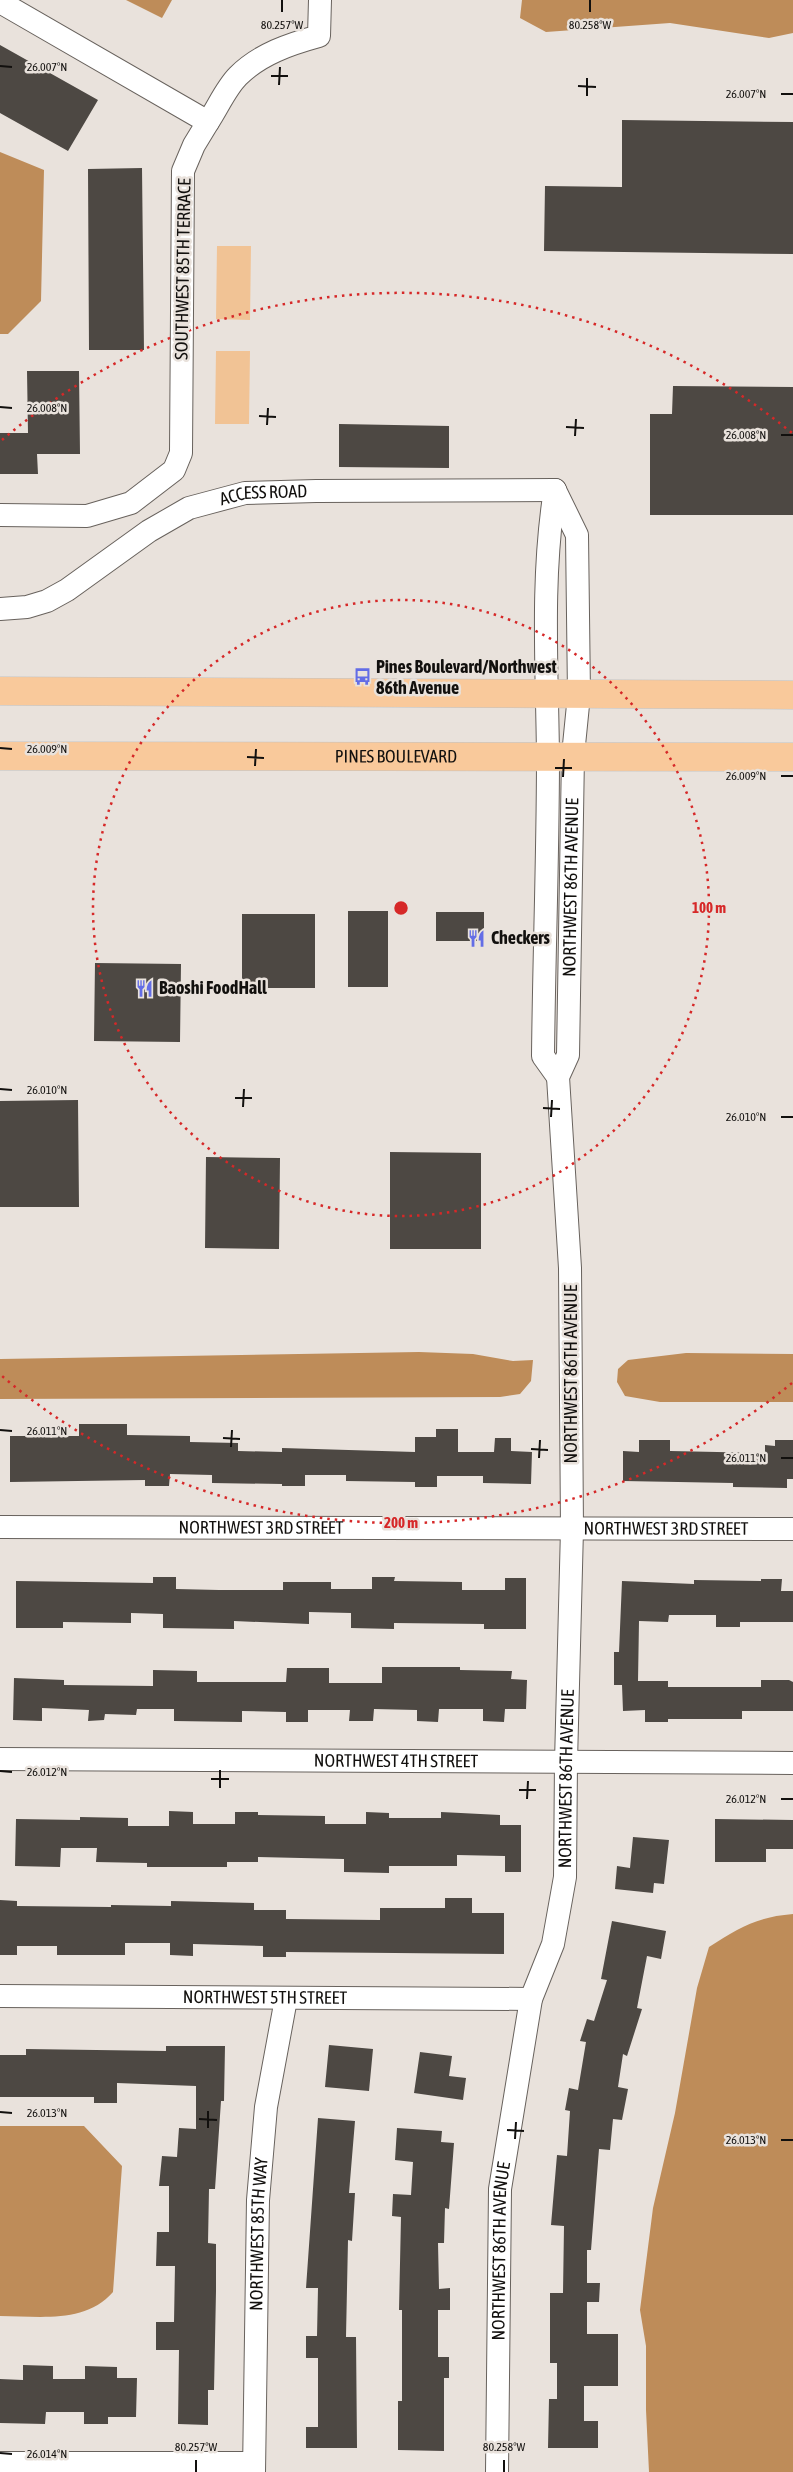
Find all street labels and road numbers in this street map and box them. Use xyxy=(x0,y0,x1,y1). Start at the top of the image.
street label: SOUTHWEST 85TH TERRACE xyxy=(170,178,195,360)
street label: ACCESS ROAD xyxy=(217,480,307,509)
street label: PINES BOULEVARD xyxy=(335,745,457,767)
street label: NORTHWEST 86TH AVENUE xyxy=(558,798,582,977)
street label: NORTHWEST 86TH AVENUE xyxy=(560,1284,581,1463)
street label: NORTHWEST 3RD STREET xyxy=(179,1516,344,1538)
street label: NORTHWEST 3RD STREET xyxy=(584,1517,749,1539)
street label: NORTHWEST 86TH AVENUE xyxy=(554,1689,578,1868)
street label: NORTHWEST 4TH STREET xyxy=(314,1750,478,1771)
street label: NORTHWEST 5TH STREET xyxy=(183,1986,347,2008)
street label: NORTHWEST 85TH WAY xyxy=(245,2156,272,2311)
street label: NORTHWEST 86TH AVENUE xyxy=(487,2160,514,2341)

